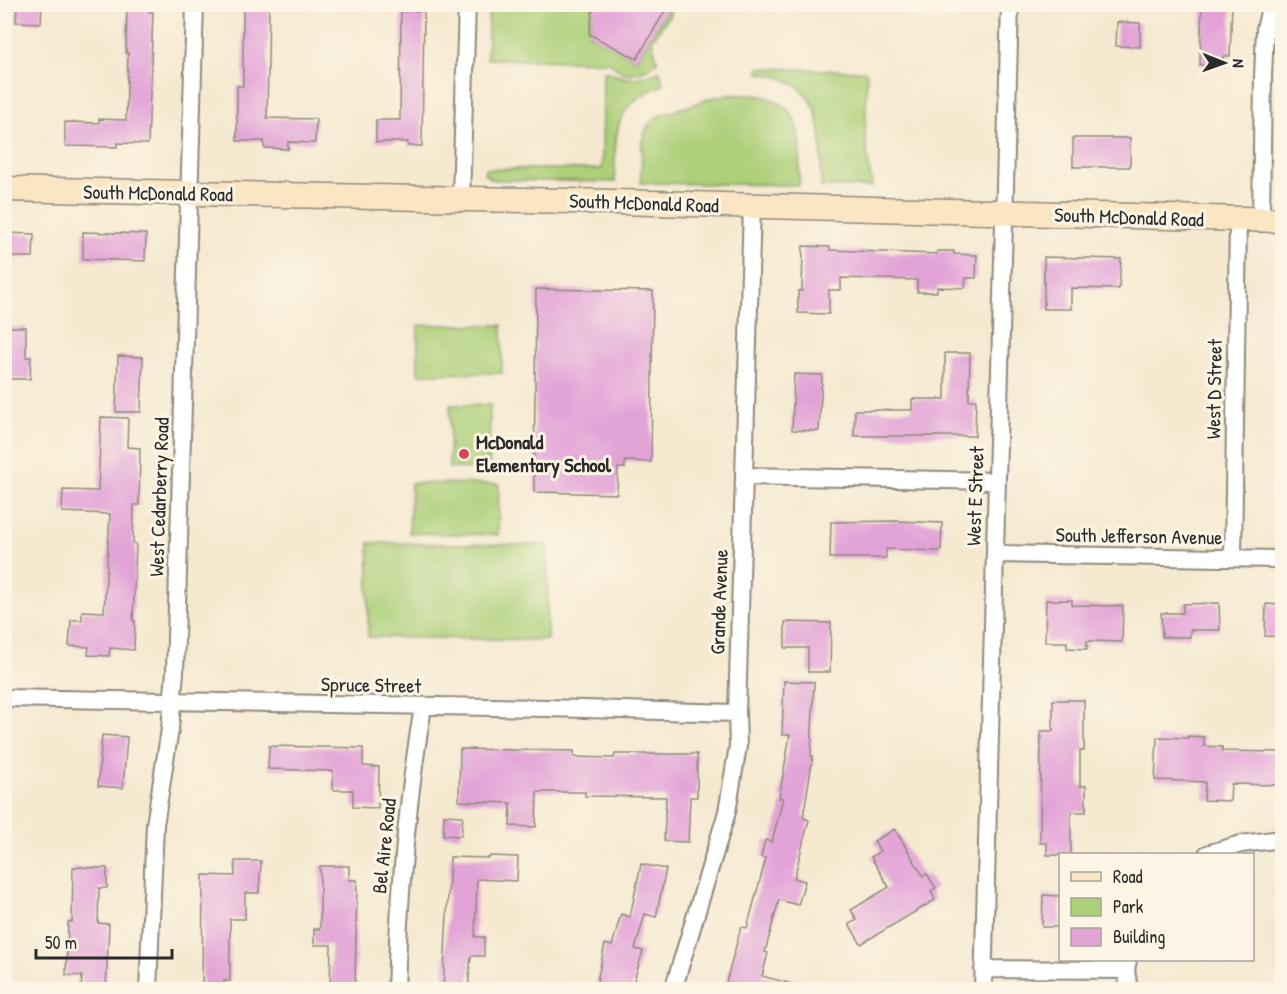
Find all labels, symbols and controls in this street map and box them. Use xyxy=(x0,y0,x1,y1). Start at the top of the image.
north arrow xyxy=(1194,33,1254,93)
text: N xyxy=(1228,59,1250,68)
street label: South McDonald Road xyxy=(83,178,233,207)
street label: South McDonald Road xyxy=(569,186,719,219)
street label: South McDonald Road xyxy=(1054,200,1204,233)
street label: West D Street xyxy=(1199,338,1228,439)
street label: West Cedarberry Road xyxy=(142,417,175,577)
place label: McDonald Elementary School xyxy=(476,428,612,479)
street label: West E Street xyxy=(959,445,990,546)
marker: McDonald Elementary School xyxy=(457,447,471,461)
street label: South Jefferson Avenue xyxy=(1055,521,1223,550)
street label: Grande Avenue xyxy=(703,549,734,655)
street label: Spruce Street xyxy=(321,670,423,699)
street label: Bel Aire Road xyxy=(365,797,402,895)
legend xyxy=(1059,853,1254,961)
text: Road xyxy=(1113,864,1143,889)
text: Park xyxy=(1113,894,1144,919)
scale bar xyxy=(36,922,172,960)
text: Building xyxy=(1113,924,1165,949)
text: 50 m xyxy=(45,930,77,955)

